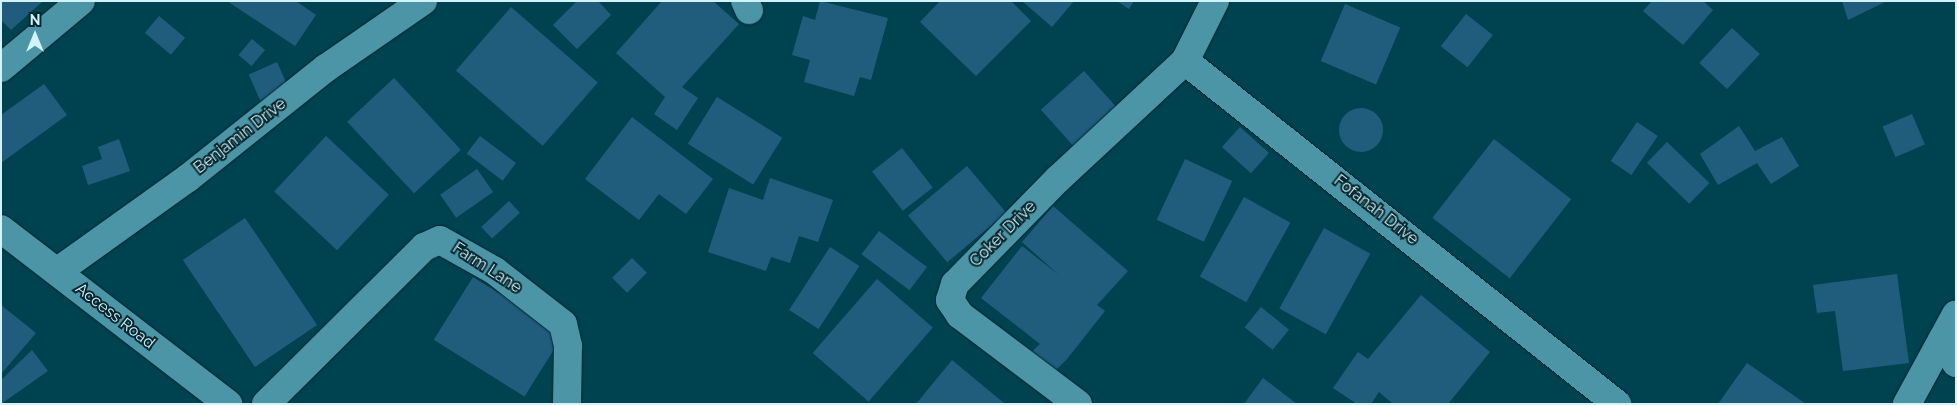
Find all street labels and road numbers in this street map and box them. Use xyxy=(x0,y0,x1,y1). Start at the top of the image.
street label: Benjamin Drive xyxy=(190,94,290,178)
street label: Fofanah Drive xyxy=(1330,171,1422,249)
street label: Coker Drive xyxy=(966,197,1040,271)
street label: Farm Lane xyxy=(449,239,525,297)
street label: Access Road xyxy=(72,279,158,353)

